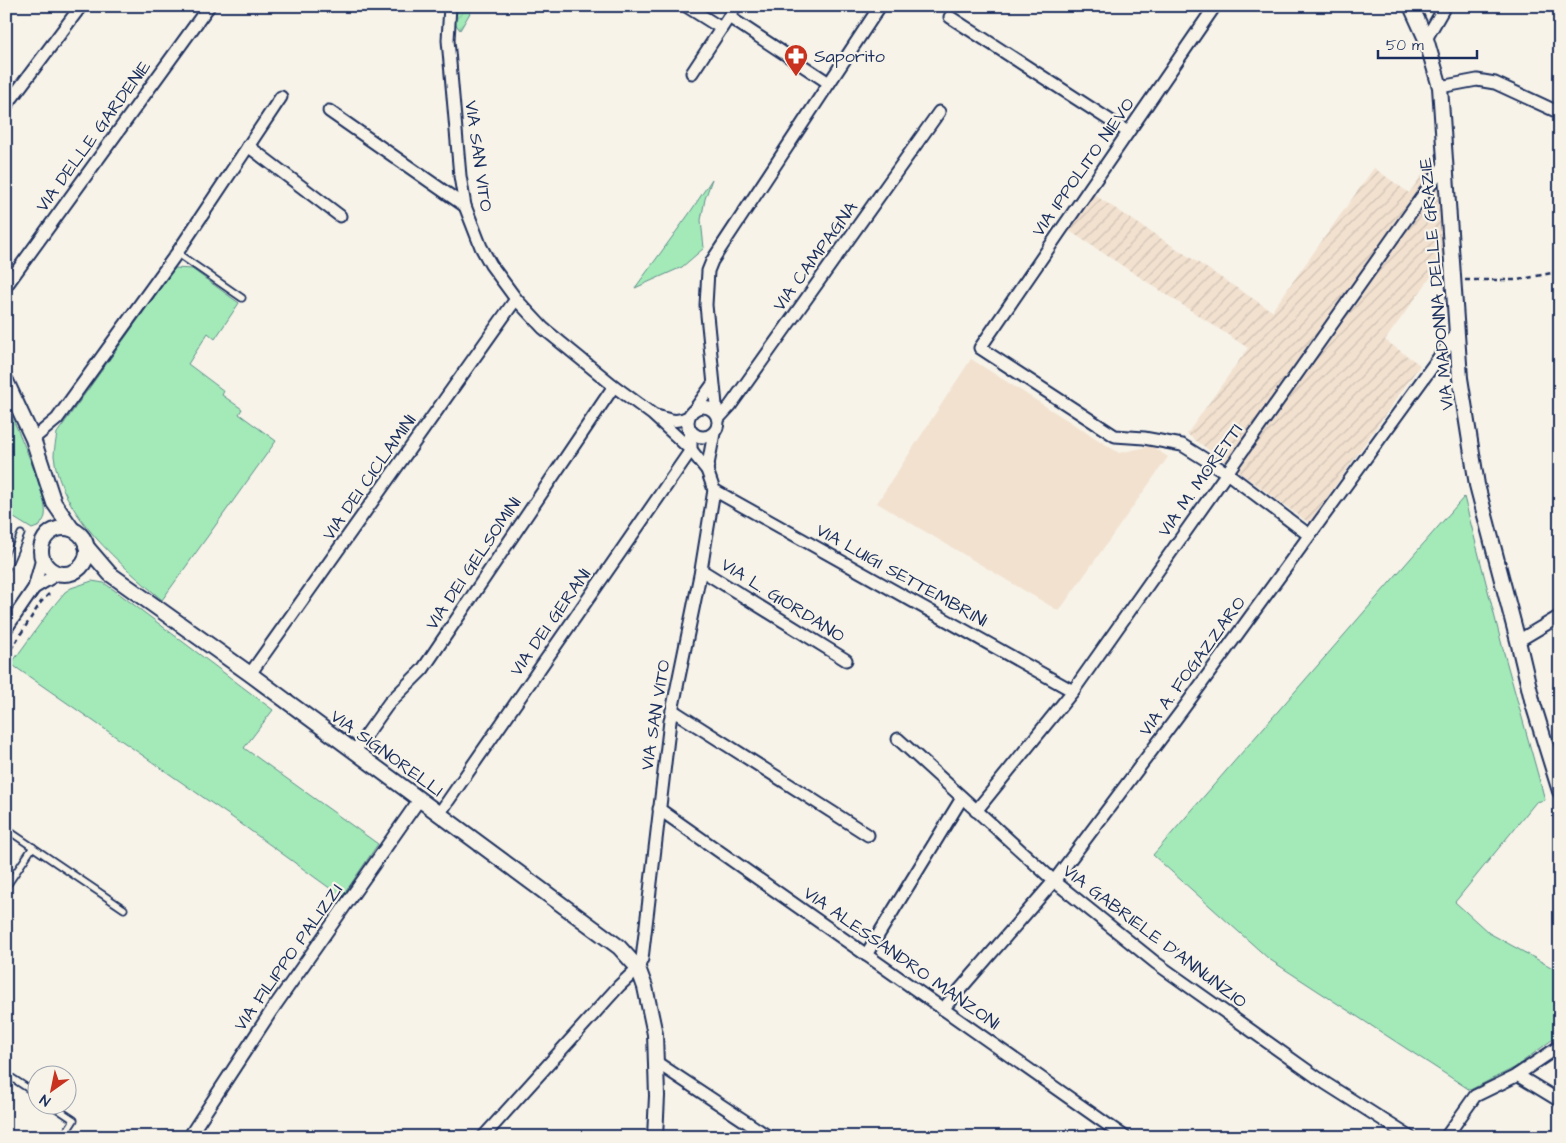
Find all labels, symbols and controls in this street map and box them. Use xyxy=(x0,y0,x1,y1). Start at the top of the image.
scale bar xyxy=(1378,28,1477,60)
text: 50 m xyxy=(1386,35,1424,56)
pharmacy icon: Saporito xyxy=(783,43,809,77)
place label: Saporito xyxy=(814,44,885,69)
street label: VIA DELLE GARDENIE xyxy=(30,55,157,217)
street label: VIA IPPOLITO NIEVO xyxy=(1026,93,1141,242)
street label: VIA SAN VITO xyxy=(458,99,499,213)
street label: VIA MADONNA DELLE GRAZIE xyxy=(1413,156,1460,411)
street label: VIA CAMPAGNA xyxy=(767,196,864,316)
street label: VIA DEI CICLAMINI xyxy=(316,409,422,545)
street label: VIA M. MORETTI xyxy=(1152,419,1249,542)
street label: VIA DEI GELSOMINI xyxy=(419,492,527,635)
street label: VIA LUIGI SETTEMBRINI xyxy=(811,518,992,633)
street label: VIA L. GIORDANO xyxy=(716,552,849,649)
street label: VIA DEI GERANI xyxy=(504,563,597,681)
street label: VIA A. FOGAZZARO xyxy=(1133,591,1252,741)
street label: VIA SAN VITO xyxy=(634,658,677,772)
street label: VIA SIGNORELLI xyxy=(325,704,448,803)
street label: VIA GABRIELE D'ANNUNZIO xyxy=(1057,859,1252,1014)
street label: VIA FILIPPO PALIZZI xyxy=(228,879,349,1036)
street label: VIA ALESSANDRO MANZONI xyxy=(798,881,1005,1036)
north arrow xyxy=(28,1066,78,1116)
text: N xyxy=(36,1089,55,1111)

